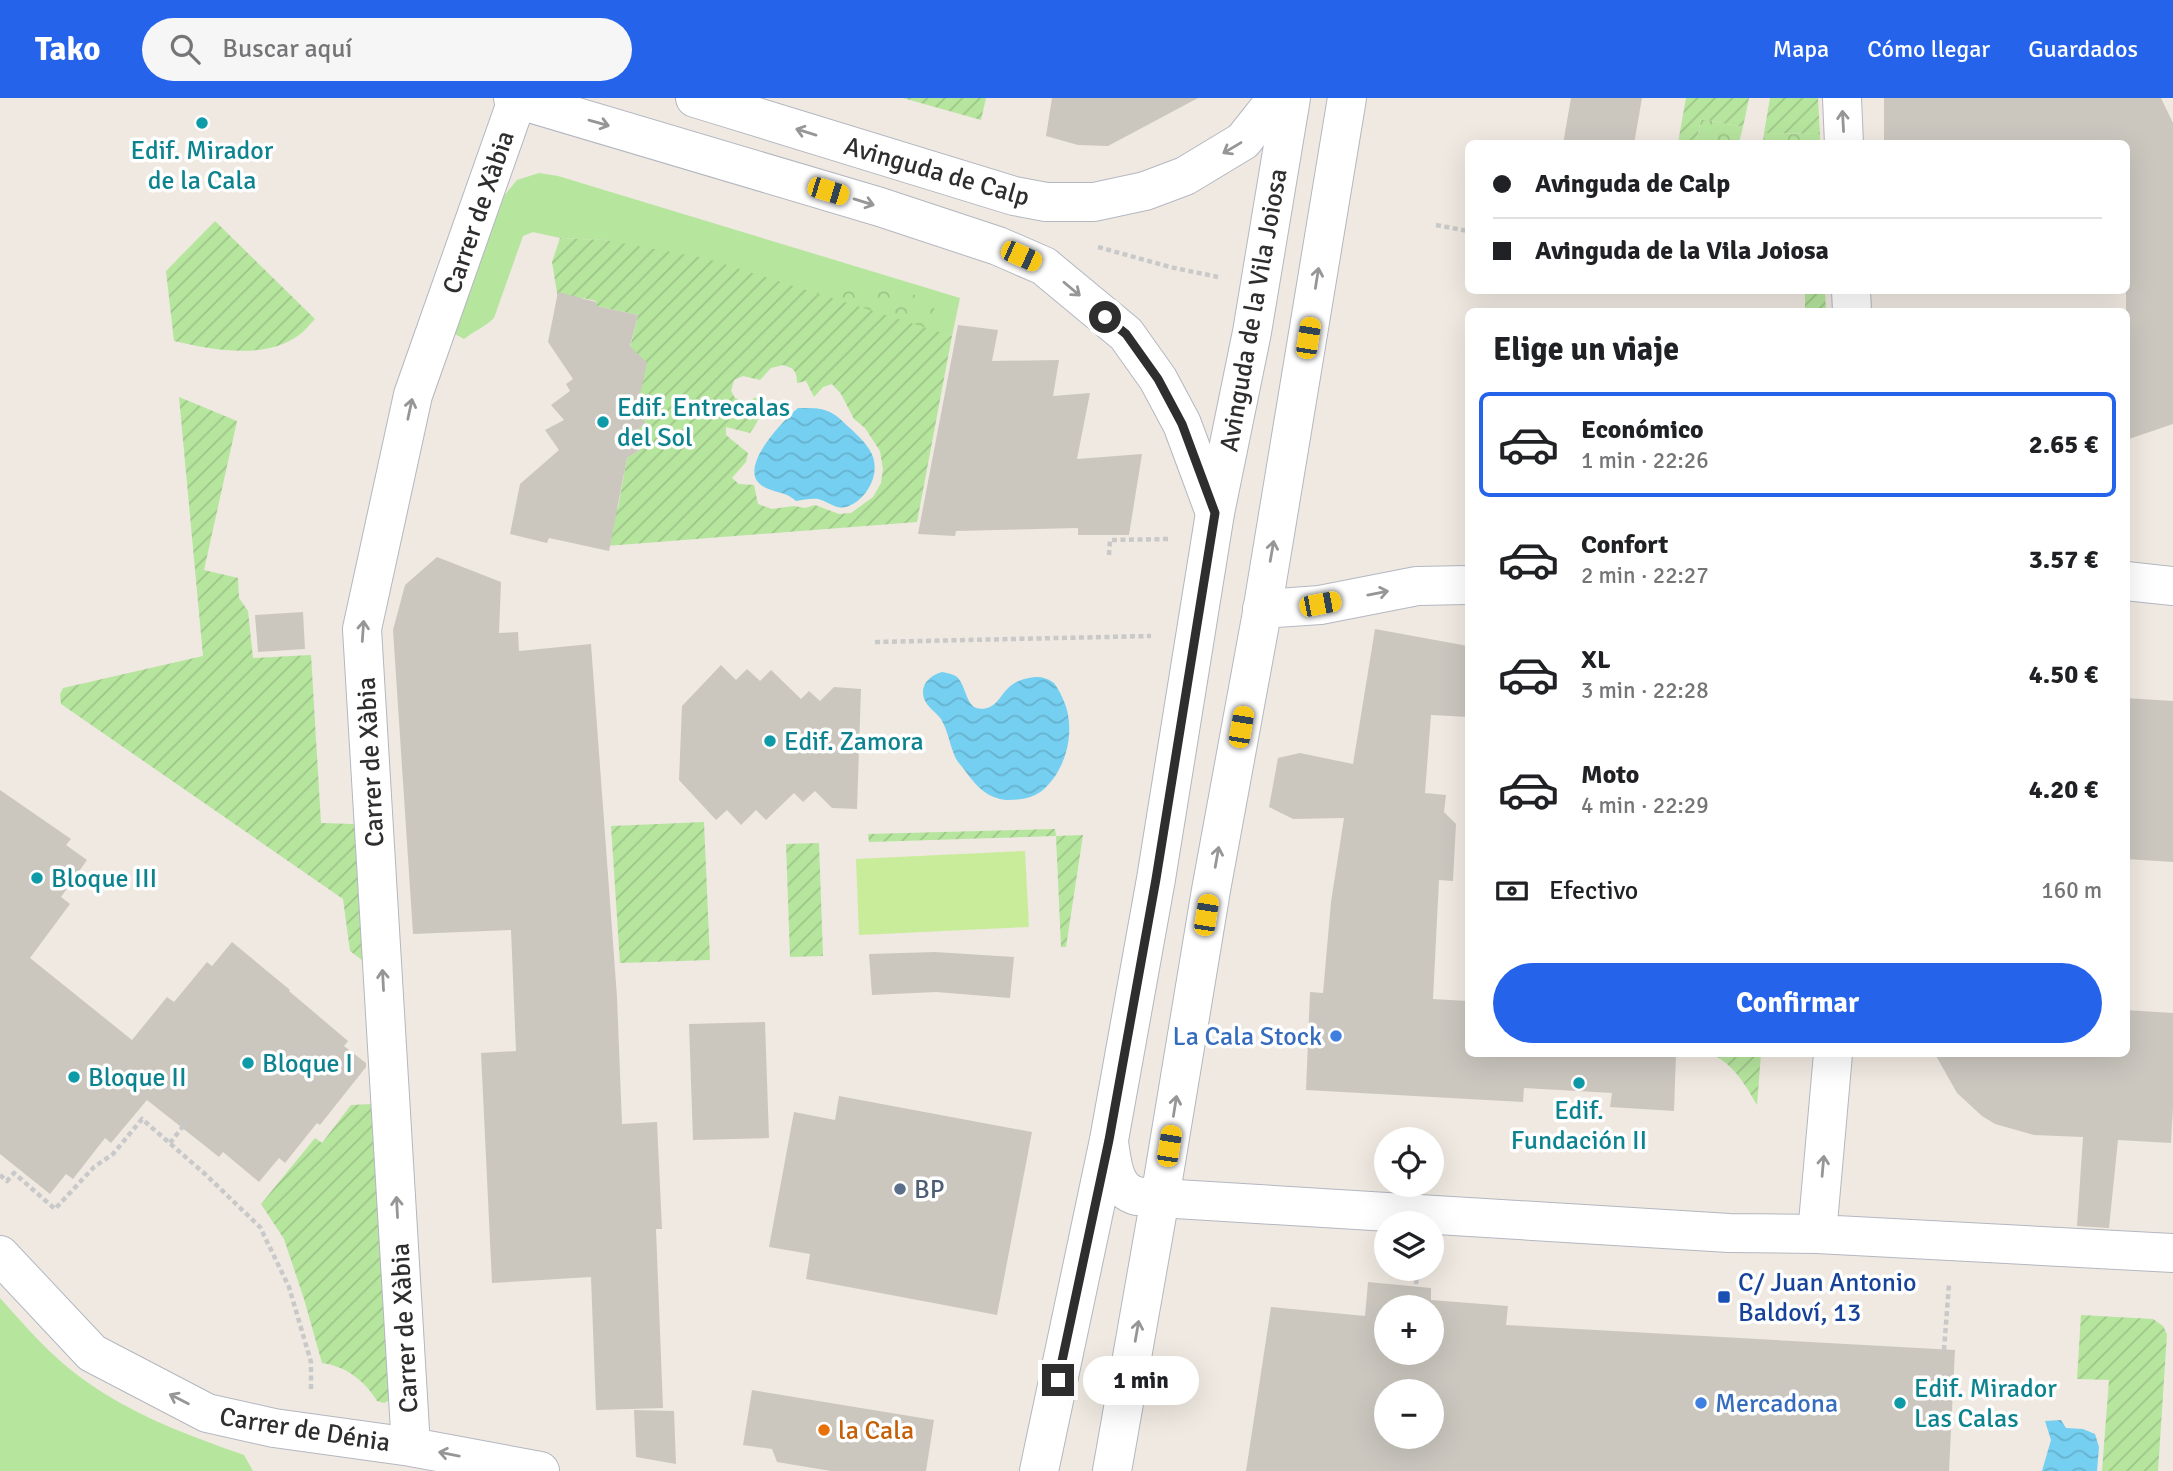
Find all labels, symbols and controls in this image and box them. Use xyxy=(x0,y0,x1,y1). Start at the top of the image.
search box xyxy=(142,18,632,81)
text: Tako xyxy=(35,29,100,70)
icon: search xyxy=(166,30,204,68)
text: Buscar aquí xyxy=(222,33,352,65)
text: Mapa xyxy=(1773,34,1829,64)
text: Cómo llegar xyxy=(1867,34,1990,64)
text: Guardados xyxy=(2028,34,2138,64)
one-way arrow xyxy=(1836,110,1849,133)
marker: Edif. Mirador de la Cala xyxy=(194,115,210,131)
one-way arrow xyxy=(588,117,610,130)
one-way arrow xyxy=(795,125,817,137)
street label: Carrer de Xàbia xyxy=(436,127,522,298)
street label: Avinguda de Calp xyxy=(840,130,1033,214)
place label: Edif. Mirador de la Cala xyxy=(131,135,274,197)
one-way arrow xyxy=(1222,141,1242,155)
street label: Avinguda de la Vila Joiosa xyxy=(1213,166,1295,454)
text: Avinguda de Calp xyxy=(1535,168,1730,200)
car xyxy=(805,175,852,207)
one-way arrow xyxy=(853,197,875,210)
text: Avinguda de la Vila Joiosa xyxy=(1535,235,1829,267)
car xyxy=(998,238,1045,274)
one-way arrow xyxy=(1311,267,1324,290)
one-way arrow xyxy=(1063,282,1081,297)
route start xyxy=(1089,301,1121,333)
car xyxy=(1295,316,1322,360)
text: Elige un viaje xyxy=(1493,330,1679,369)
place label: Edif. Entrecalas del Sol xyxy=(617,392,790,454)
one-way arrow xyxy=(404,398,418,421)
icon: car xyxy=(1497,413,1560,476)
marker: Edif. Entrecalas del Sol xyxy=(595,414,611,430)
text: Económico xyxy=(1581,414,1704,446)
text: 2.65 € xyxy=(2029,429,2098,461)
text: 1 min · 22:26 xyxy=(1581,446,1709,475)
icon: car xyxy=(1497,528,1560,591)
text: Confort xyxy=(1581,529,1668,561)
one-way arrow xyxy=(1266,540,1279,563)
text: 3.57 € xyxy=(2029,544,2098,576)
text: 2 min · 22:27 xyxy=(1581,561,1709,590)
one-way arrow xyxy=(1366,586,1389,600)
car xyxy=(1298,590,1343,618)
one-way arrow xyxy=(357,620,370,643)
icon: car xyxy=(1497,643,1560,706)
text: XL xyxy=(1581,644,1611,676)
text: 4.50 € xyxy=(2029,659,2098,691)
street label: Carrer de Xàbia xyxy=(351,676,391,848)
text: 3 min · 22:28 xyxy=(1581,676,1709,705)
car xyxy=(1228,704,1255,750)
place label: Edif. Zamora xyxy=(784,726,924,758)
marker: Edif. Zamora xyxy=(762,733,778,749)
icon: car xyxy=(1497,758,1560,821)
text: Moto xyxy=(1581,759,1639,791)
text: 4.20 € xyxy=(2029,774,2098,806)
text: 4 min · 22:29 xyxy=(1581,791,1709,820)
one-way arrow xyxy=(1210,846,1224,869)
place label: Bloque III xyxy=(51,863,157,895)
marker: Bloque III xyxy=(29,870,45,886)
icon: cash xyxy=(1493,872,1531,910)
text: Efectivo xyxy=(1549,875,1638,907)
text: 160 m xyxy=(2041,876,2102,905)
car xyxy=(1193,893,1220,937)
button: Confirmar xyxy=(1493,963,2102,1043)
one-way arrow xyxy=(376,969,389,992)
place label: La Cala Stock xyxy=(1172,1021,1322,1053)
marker: La Cala Stock xyxy=(1328,1028,1344,1044)
place label: Bloque I xyxy=(262,1048,353,1080)
marker: Bloque I xyxy=(240,1055,256,1071)
place label: Bloque II xyxy=(88,1062,187,1094)
marker: Bloque II xyxy=(66,1069,82,1085)
marker: Edif. Fundación II xyxy=(1571,1075,1587,1091)
one-way arrow xyxy=(1169,1095,1182,1118)
place label: Edif. Fundación II xyxy=(1511,1095,1647,1157)
car xyxy=(1156,1124,1183,1168)
map controls xyxy=(1374,1127,1444,1449)
button: locate xyxy=(1374,1127,1444,1197)
one-way arrow xyxy=(1817,1156,1830,1178)
place label: BP xyxy=(914,1174,945,1206)
marker: BP xyxy=(892,1181,908,1197)
one-way arrow xyxy=(390,1197,403,1219)
button: layers xyxy=(1374,1211,1444,1281)
street label: Carrer de Xàbia xyxy=(385,1242,425,1414)
place label: C/ Juan Antonio Baldoví, 13 xyxy=(1738,1267,1917,1329)
marker: C/ Juan Antonio Baldoví, 13 xyxy=(1716,1289,1732,1305)
button: + xyxy=(1374,1295,1444,1365)
one-way arrow xyxy=(1131,1320,1144,1343)
callout: 1 min xyxy=(1082,1356,1198,1404)
route end xyxy=(1042,1364,1074,1396)
text: 1 min xyxy=(1113,1366,1169,1395)
place label: Edif. Mirador Las Calas xyxy=(1914,1373,2057,1435)
button: − xyxy=(1374,1379,1444,1449)
place label: Mercadona xyxy=(1715,1388,1838,1420)
one-way arrow xyxy=(169,1391,190,1405)
marker: Mercadona xyxy=(1693,1395,1709,1411)
marker: Edif. Mirador Las Calas xyxy=(1892,1395,1908,1411)
street label: Carrer de Dénia xyxy=(217,1401,393,1459)
place label: la Cala xyxy=(838,1415,914,1447)
marker: la Cala xyxy=(816,1422,832,1438)
one-way arrow xyxy=(438,1447,461,1460)

